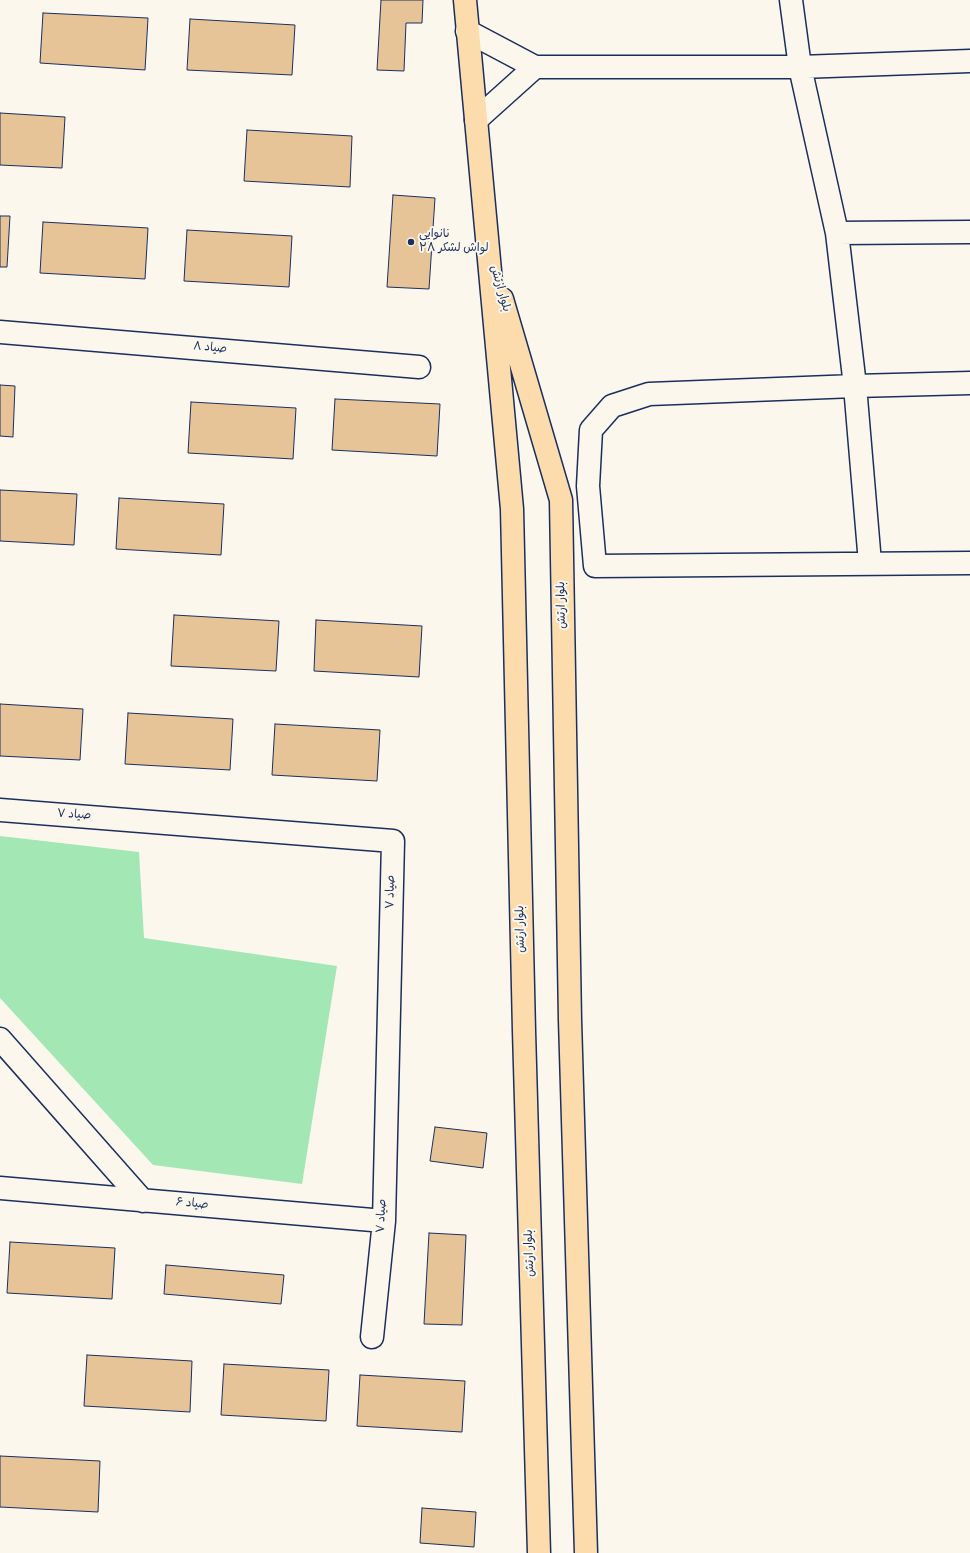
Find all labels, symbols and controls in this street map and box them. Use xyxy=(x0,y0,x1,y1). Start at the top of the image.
place label: نانوایی لواش لشکر ۲۸ xyxy=(419,228,489,256)
marker: نانوایی لواش لشکر ۲۸ xyxy=(406,237,416,247)
street label: بلوار ارتش xyxy=(486,264,512,314)
street label: صیاد ۸ xyxy=(192,340,228,358)
street label: بلوار ارتش xyxy=(555,581,571,629)
street label: صیاد ۷ xyxy=(56,808,92,824)
street label: صیاد ۷ xyxy=(385,875,399,909)
street label: بلوار ارتش xyxy=(514,905,530,953)
street label: صیاد ۶ xyxy=(175,1196,209,1214)
street label: صیاد ۷ xyxy=(375,1199,391,1233)
street label: بلوار ارتش xyxy=(523,1229,539,1277)

